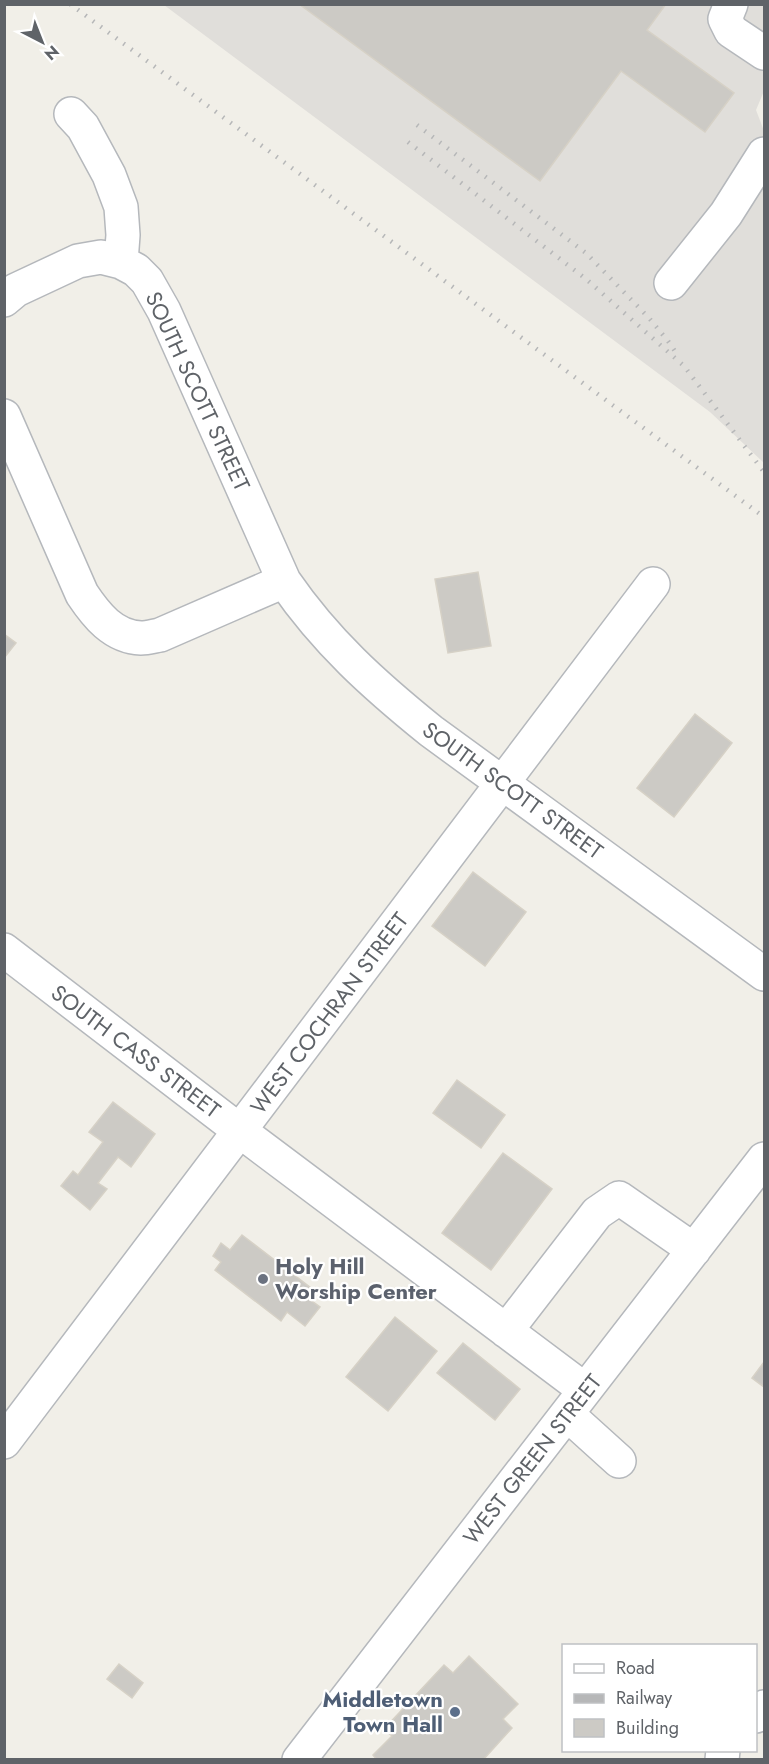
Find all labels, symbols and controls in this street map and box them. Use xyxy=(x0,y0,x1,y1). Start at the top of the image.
north arrow xyxy=(12,12,72,72)
text: N xyxy=(39,40,64,66)
street label: SOUTH SCOTT STREET xyxy=(138,286,259,497)
street label: SOUTH SCOTT STREET xyxy=(416,713,611,867)
street label: WEST COCHRAN STREET xyxy=(242,905,416,1121)
street label: SOUTH CASS STREET xyxy=(45,977,228,1126)
place label: Holy Hill Worship Center xyxy=(275,1250,437,1307)
marker: Holy Hill Worship Center xyxy=(256,1272,270,1286)
street label: WEST GREEN STREET xyxy=(455,1366,609,1551)
legend xyxy=(562,1644,757,1752)
text: Road xyxy=(616,1655,655,1681)
place label: Middletown Town Hall xyxy=(323,1683,443,1740)
text: Railway xyxy=(616,1685,672,1711)
marker: Middletown Town Hall xyxy=(448,1705,462,1719)
text: Building xyxy=(616,1715,679,1741)

